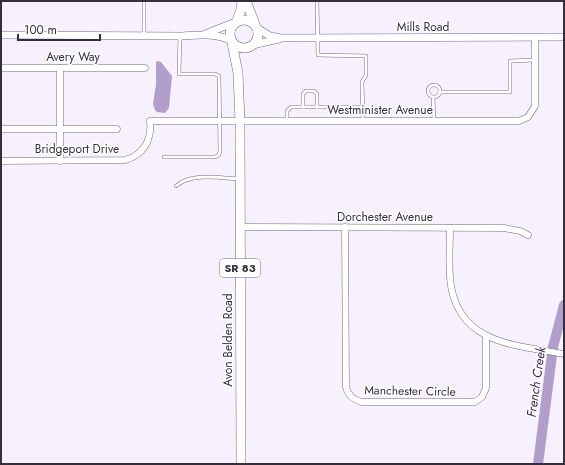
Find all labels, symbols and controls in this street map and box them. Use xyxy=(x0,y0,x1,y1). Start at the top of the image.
scale bar xyxy=(18,16,100,42)
street label: Mills Road xyxy=(397,18,449,36)
text: 100 m xyxy=(24,21,57,39)
street label: Avery Way xyxy=(46,48,101,66)
street label: Westminister Avenue xyxy=(327,101,433,119)
street label: Bridgeport Drive xyxy=(35,140,119,158)
street label: Dorchester Avenue xyxy=(337,208,433,226)
road number: SR 83 xyxy=(220,259,260,277)
street label: Avon Belden Road xyxy=(219,293,237,387)
water label: French Creek xyxy=(522,345,550,419)
street label: Manchester Circle xyxy=(364,381,456,401)

